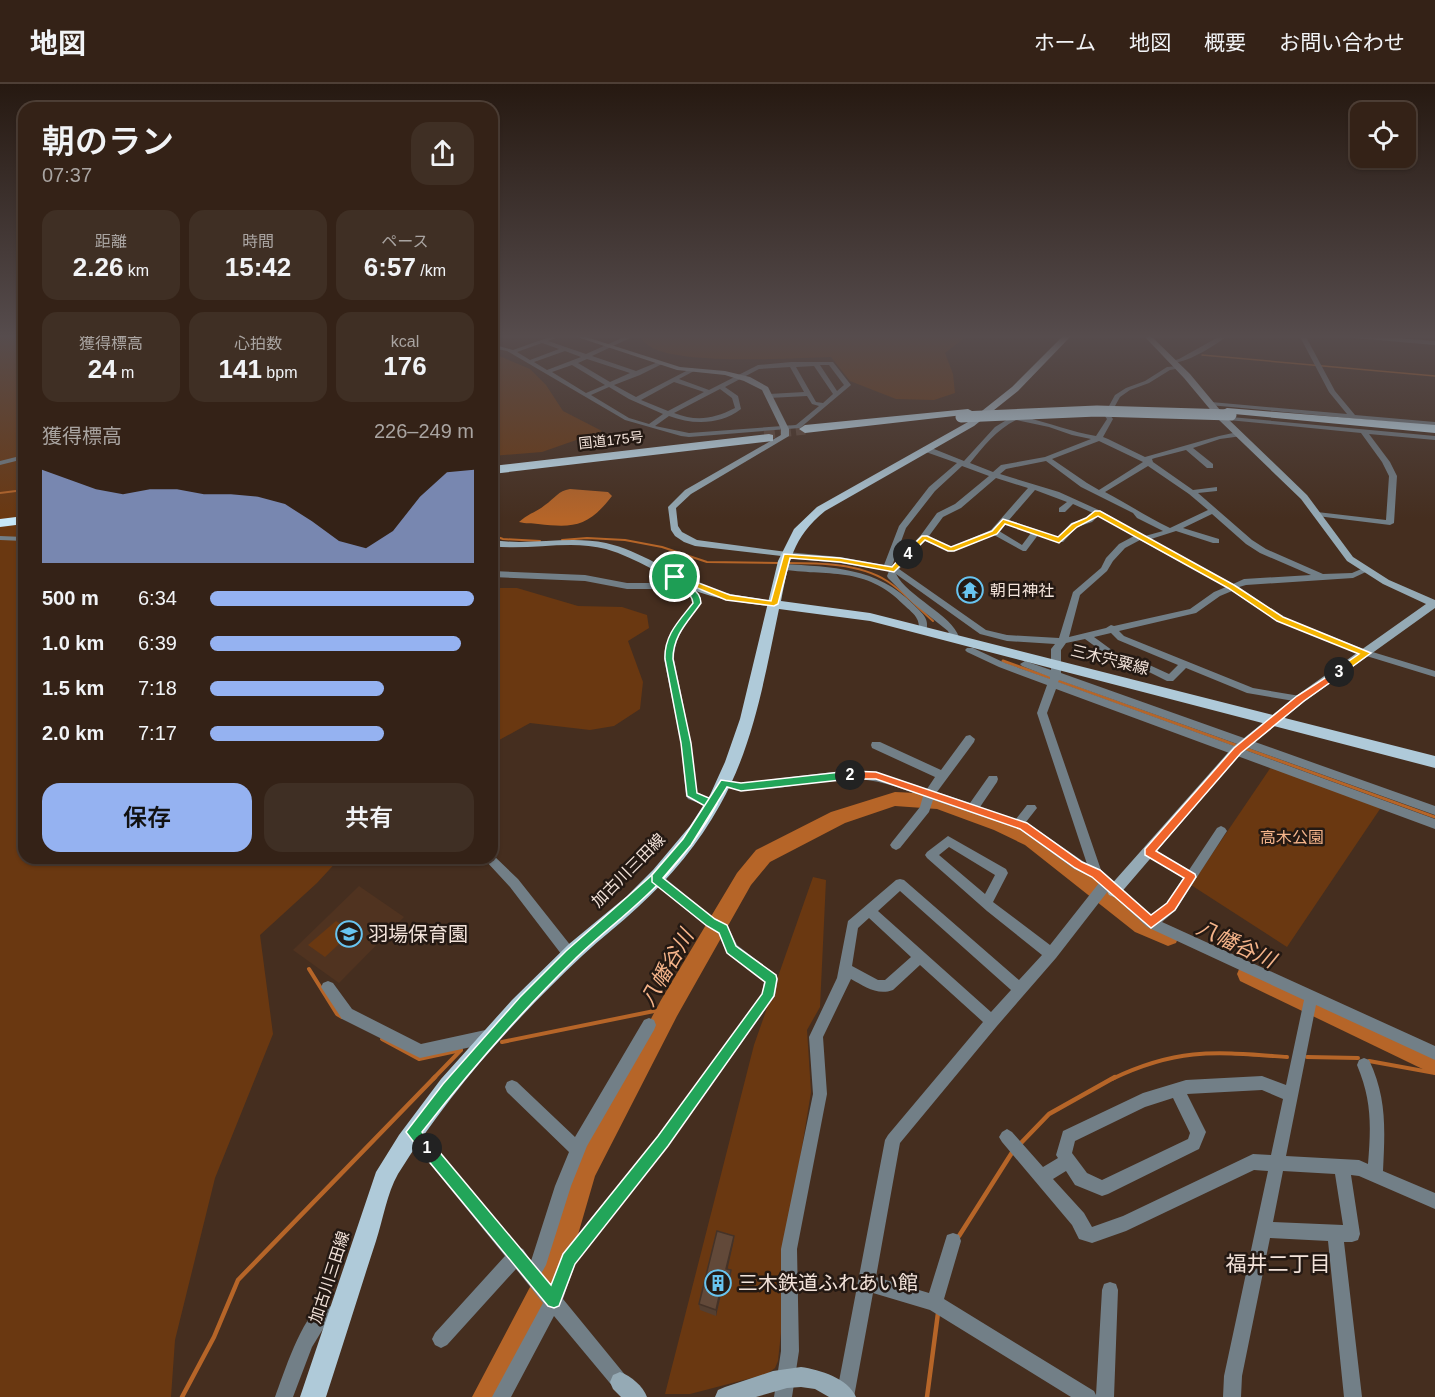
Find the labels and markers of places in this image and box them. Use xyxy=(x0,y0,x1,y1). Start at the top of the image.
pin: 4 xyxy=(893,539,923,569)
pin xyxy=(649,551,700,602)
temple icon: 朝日神社 xyxy=(955,575,985,605)
place label: 朝日神社 xyxy=(990,582,1054,599)
pin: 3 xyxy=(1324,657,1354,687)
pin: 2 xyxy=(835,760,865,790)
school or university icon: 羽場保育園 xyxy=(334,919,364,949)
place label: 羽場保育園 xyxy=(368,923,468,945)
pin: 1 xyxy=(412,1133,442,1163)
building icon: 三木鉄道ふれあい館 xyxy=(703,1268,733,1298)
place label: 三木鉄道ふれあい館 xyxy=(738,1272,918,1294)

